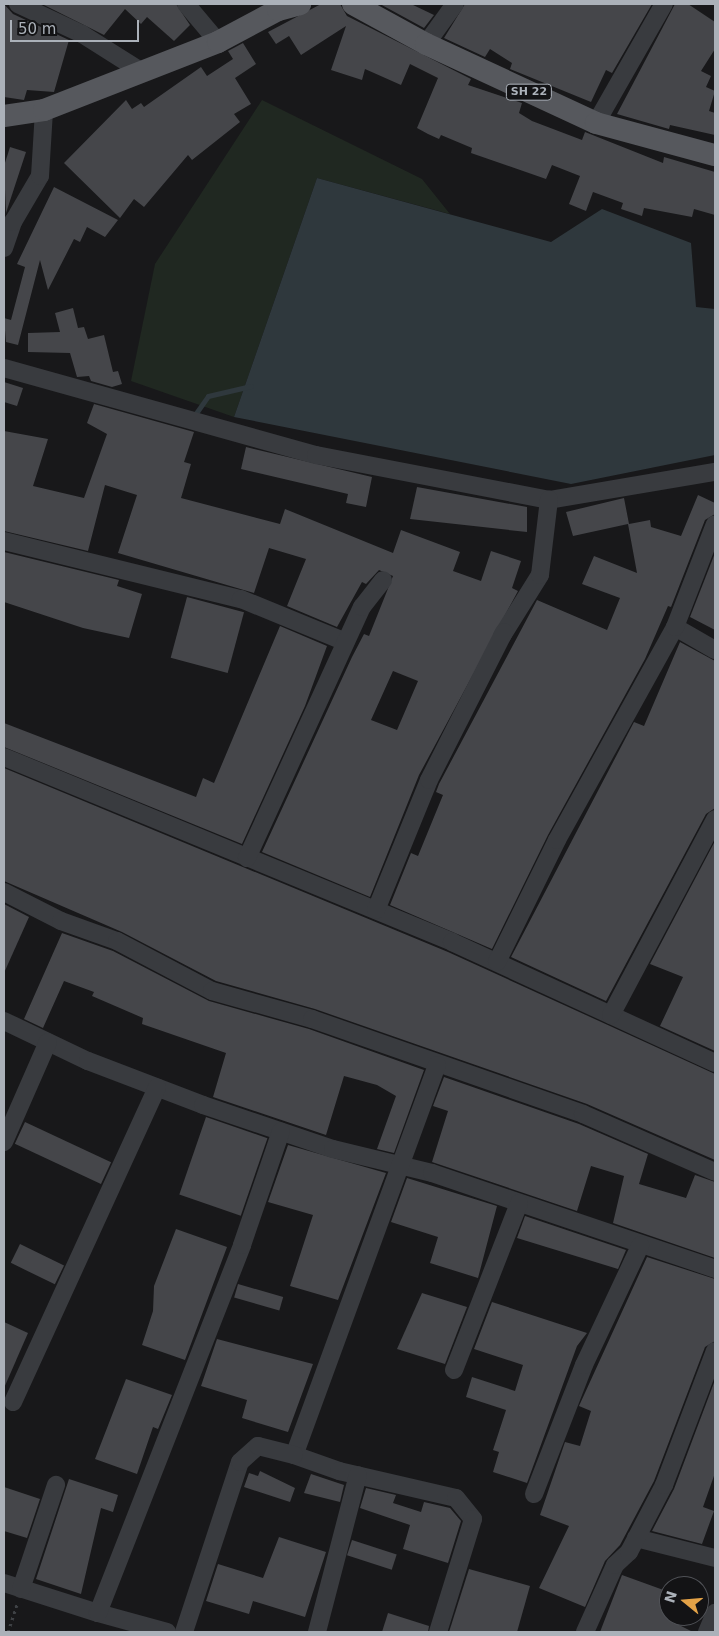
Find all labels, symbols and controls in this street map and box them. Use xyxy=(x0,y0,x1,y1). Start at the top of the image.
scale bar xyxy=(12,10,141,42)
text: 50 m xyxy=(18,20,56,38)
road number: SH 22 xyxy=(505,84,553,100)
north arrow xyxy=(659,1576,709,1626)
text: N xyxy=(661,1589,680,1605)

